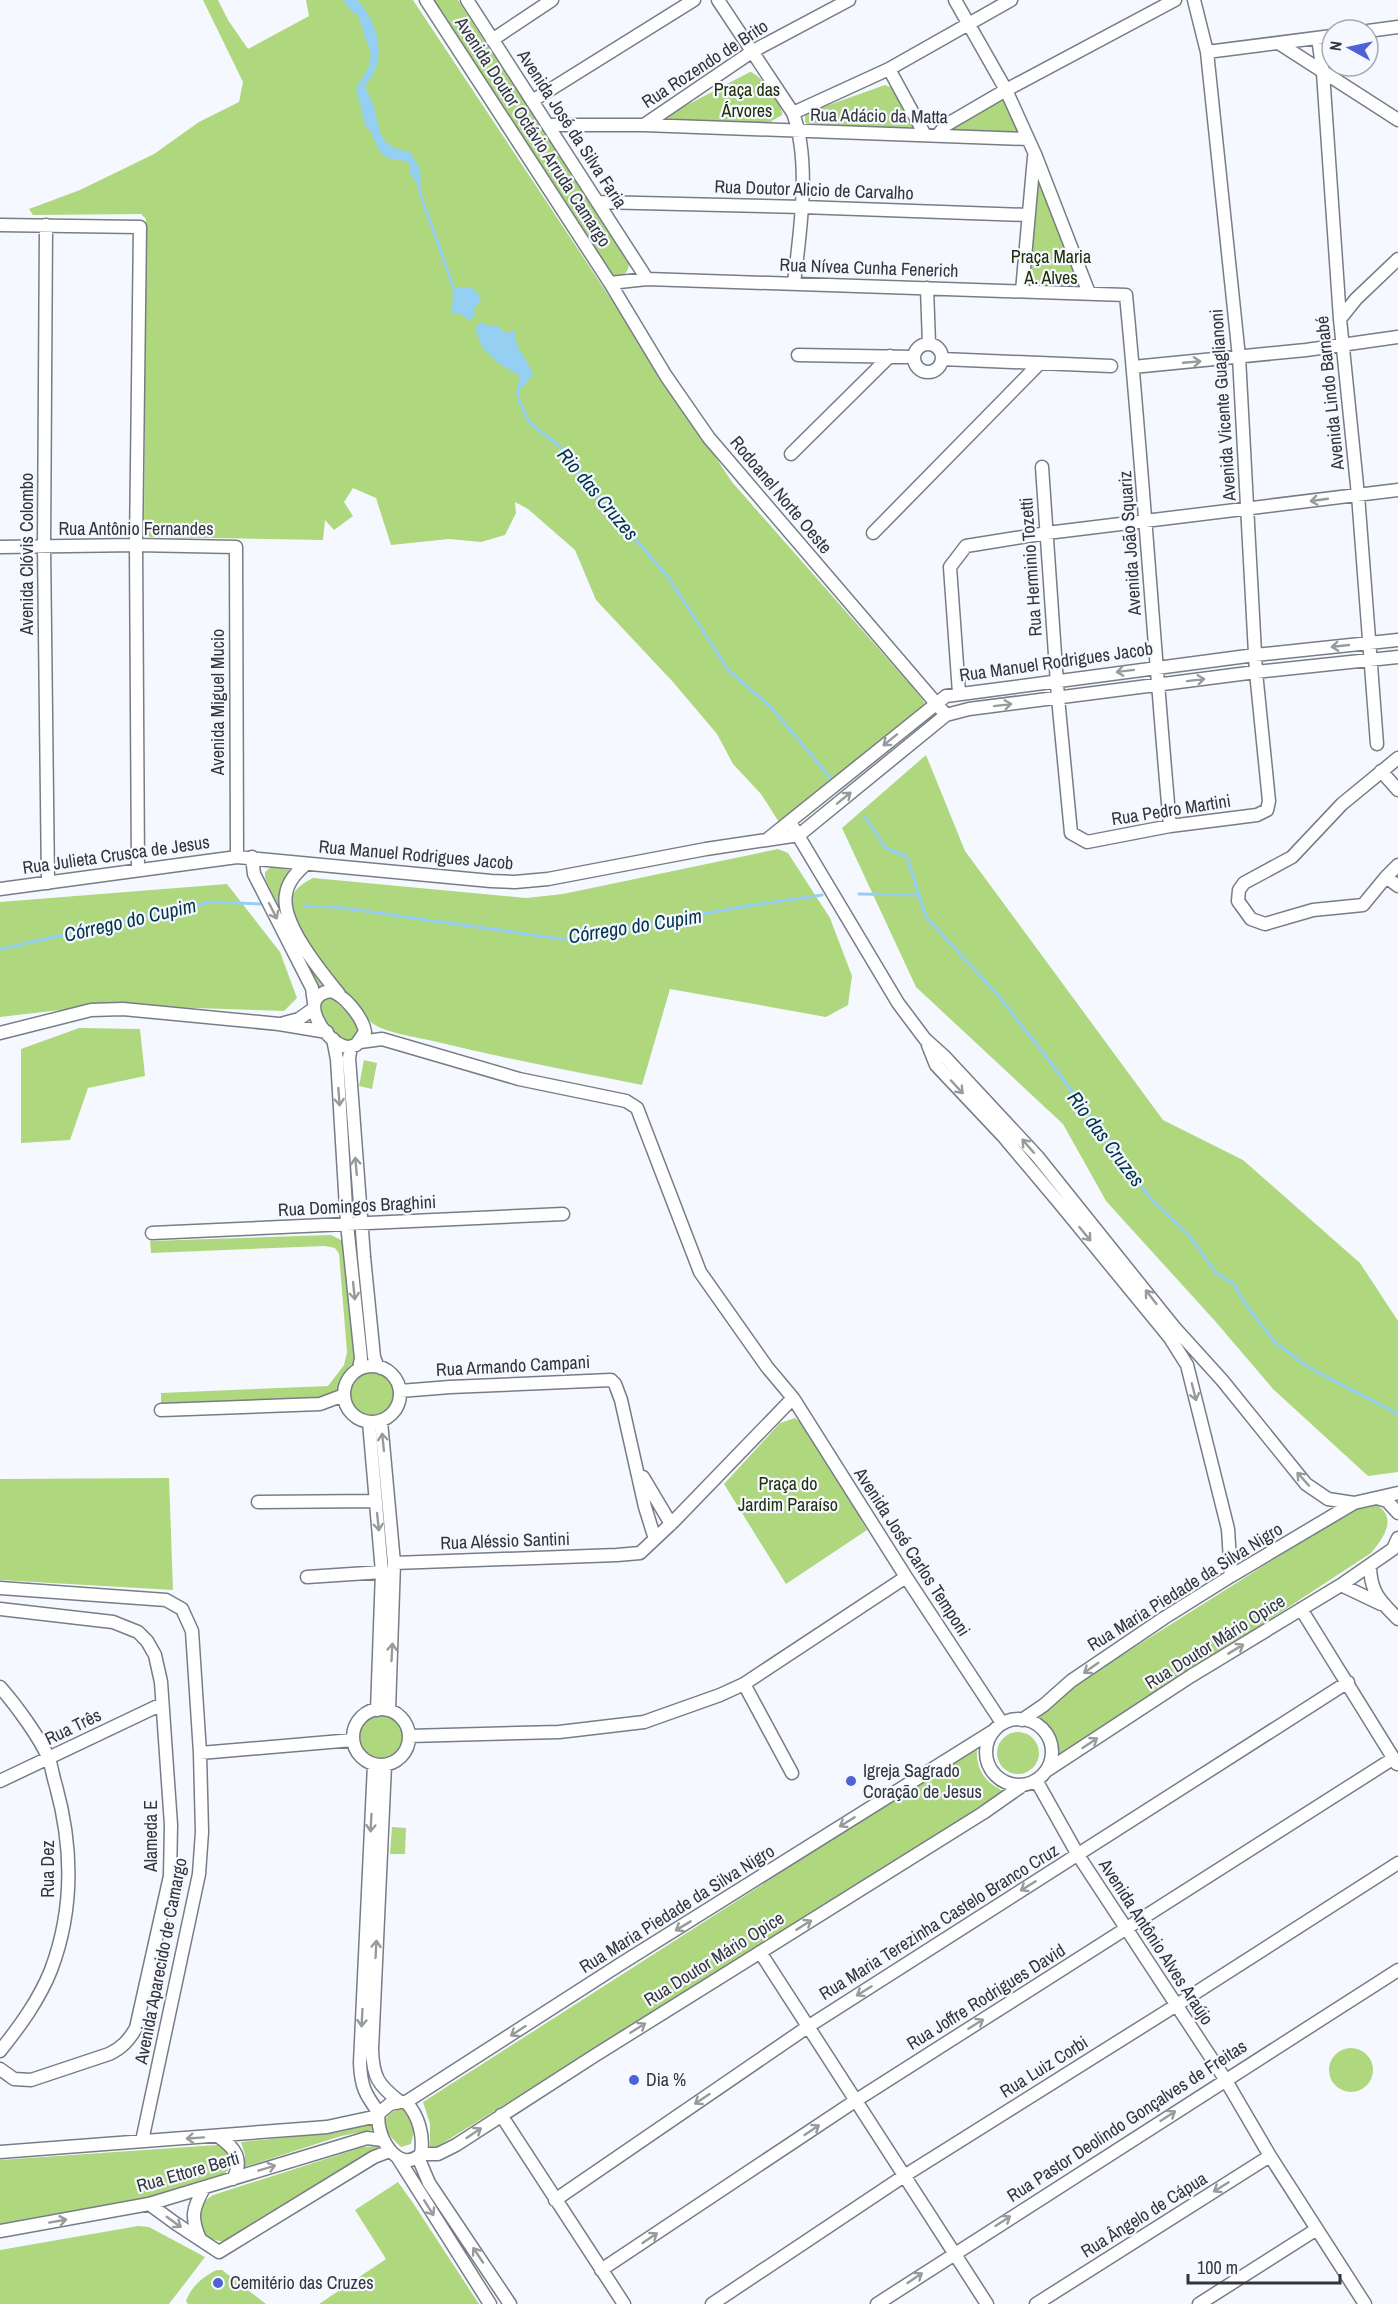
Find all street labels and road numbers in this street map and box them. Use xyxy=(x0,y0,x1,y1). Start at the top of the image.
street label: Avenida Doutor Octávio Arruda Camargo xyxy=(449,11,617,252)
street label: Rua Rozendo de Brito xyxy=(637,13,773,114)
street label: Avenida José da Silva Faria xyxy=(511,44,633,213)
street label: Rua Adácio da Matta xyxy=(810,102,948,129)
street label: Rua Doutor Alicio de Carvalho xyxy=(714,174,914,205)
street label: Rua Nívea Cunha Fenerich xyxy=(779,252,959,283)
street label: Avenida Vicente Guaglianoni xyxy=(1203,308,1242,503)
street label: Avenida Lindo Barnabé xyxy=(1309,315,1350,472)
street label: Rodoanel Norte Oeste xyxy=(725,430,838,559)
street label: Avenida João Squariz xyxy=(1112,470,1147,617)
street label: Avenida Clóvis Colombo xyxy=(14,473,39,636)
street label: Rua Herminio Tozetti xyxy=(1013,497,1048,637)
street label: Rua Antônio Fernandes xyxy=(58,516,214,541)
street label: Avenida Miguel Mucio xyxy=(205,629,230,776)
street label: Rua Manuel Rodrigues Jacob xyxy=(958,636,1154,687)
street label: Rua Pedro Martini xyxy=(1109,788,1232,831)
street label: Rua Julieta Crusca de Jesus xyxy=(21,829,211,880)
street label: Rua Manuel Rodrigues Jacob xyxy=(318,834,514,875)
street label: Rua Domingos Braghini xyxy=(277,1189,437,1222)
street label: Rua Armando Campani xyxy=(435,1349,591,1382)
street label: Avenida José Carlos Temponi xyxy=(848,1462,976,1641)
street label: Rua Maria Piedade da Silva Nigro xyxy=(1082,1516,1287,1657)
street label: Rua Aléssio Santini xyxy=(440,1526,570,1555)
street label: Rua Doutor Mário Opice xyxy=(1140,1588,1290,1695)
street label: Rua Três xyxy=(40,1702,105,1751)
street label: Alameda E xyxy=(138,1800,163,1873)
street label: Rua Maria Terezinha Castelo Branco Cruz xyxy=(814,1837,1063,2006)
street label: Rua Maria Piedade da Silva Nigro xyxy=(574,1838,779,1979)
street label: Rua Dez xyxy=(35,1840,60,1898)
street label: Avenida Antônio Alves Araújo xyxy=(1093,1853,1220,2030)
street label: Avenida Aparecido de Camargo xyxy=(128,1856,193,2067)
street label: Rua Doutor Mário Opice xyxy=(639,1905,789,2012)
street label: Rua Joffre Rodrigues David xyxy=(902,1938,1070,2056)
street label: Rua Luiz Corbi xyxy=(995,2030,1092,2103)
street label: Rua Pastor Deolindo Gonçalves de Freitas xyxy=(1002,2033,1252,2208)
street label: Rua Ettore Berti xyxy=(134,2145,242,2198)
street label: Rua Ângelo de Cápua xyxy=(1076,2166,1212,2263)

